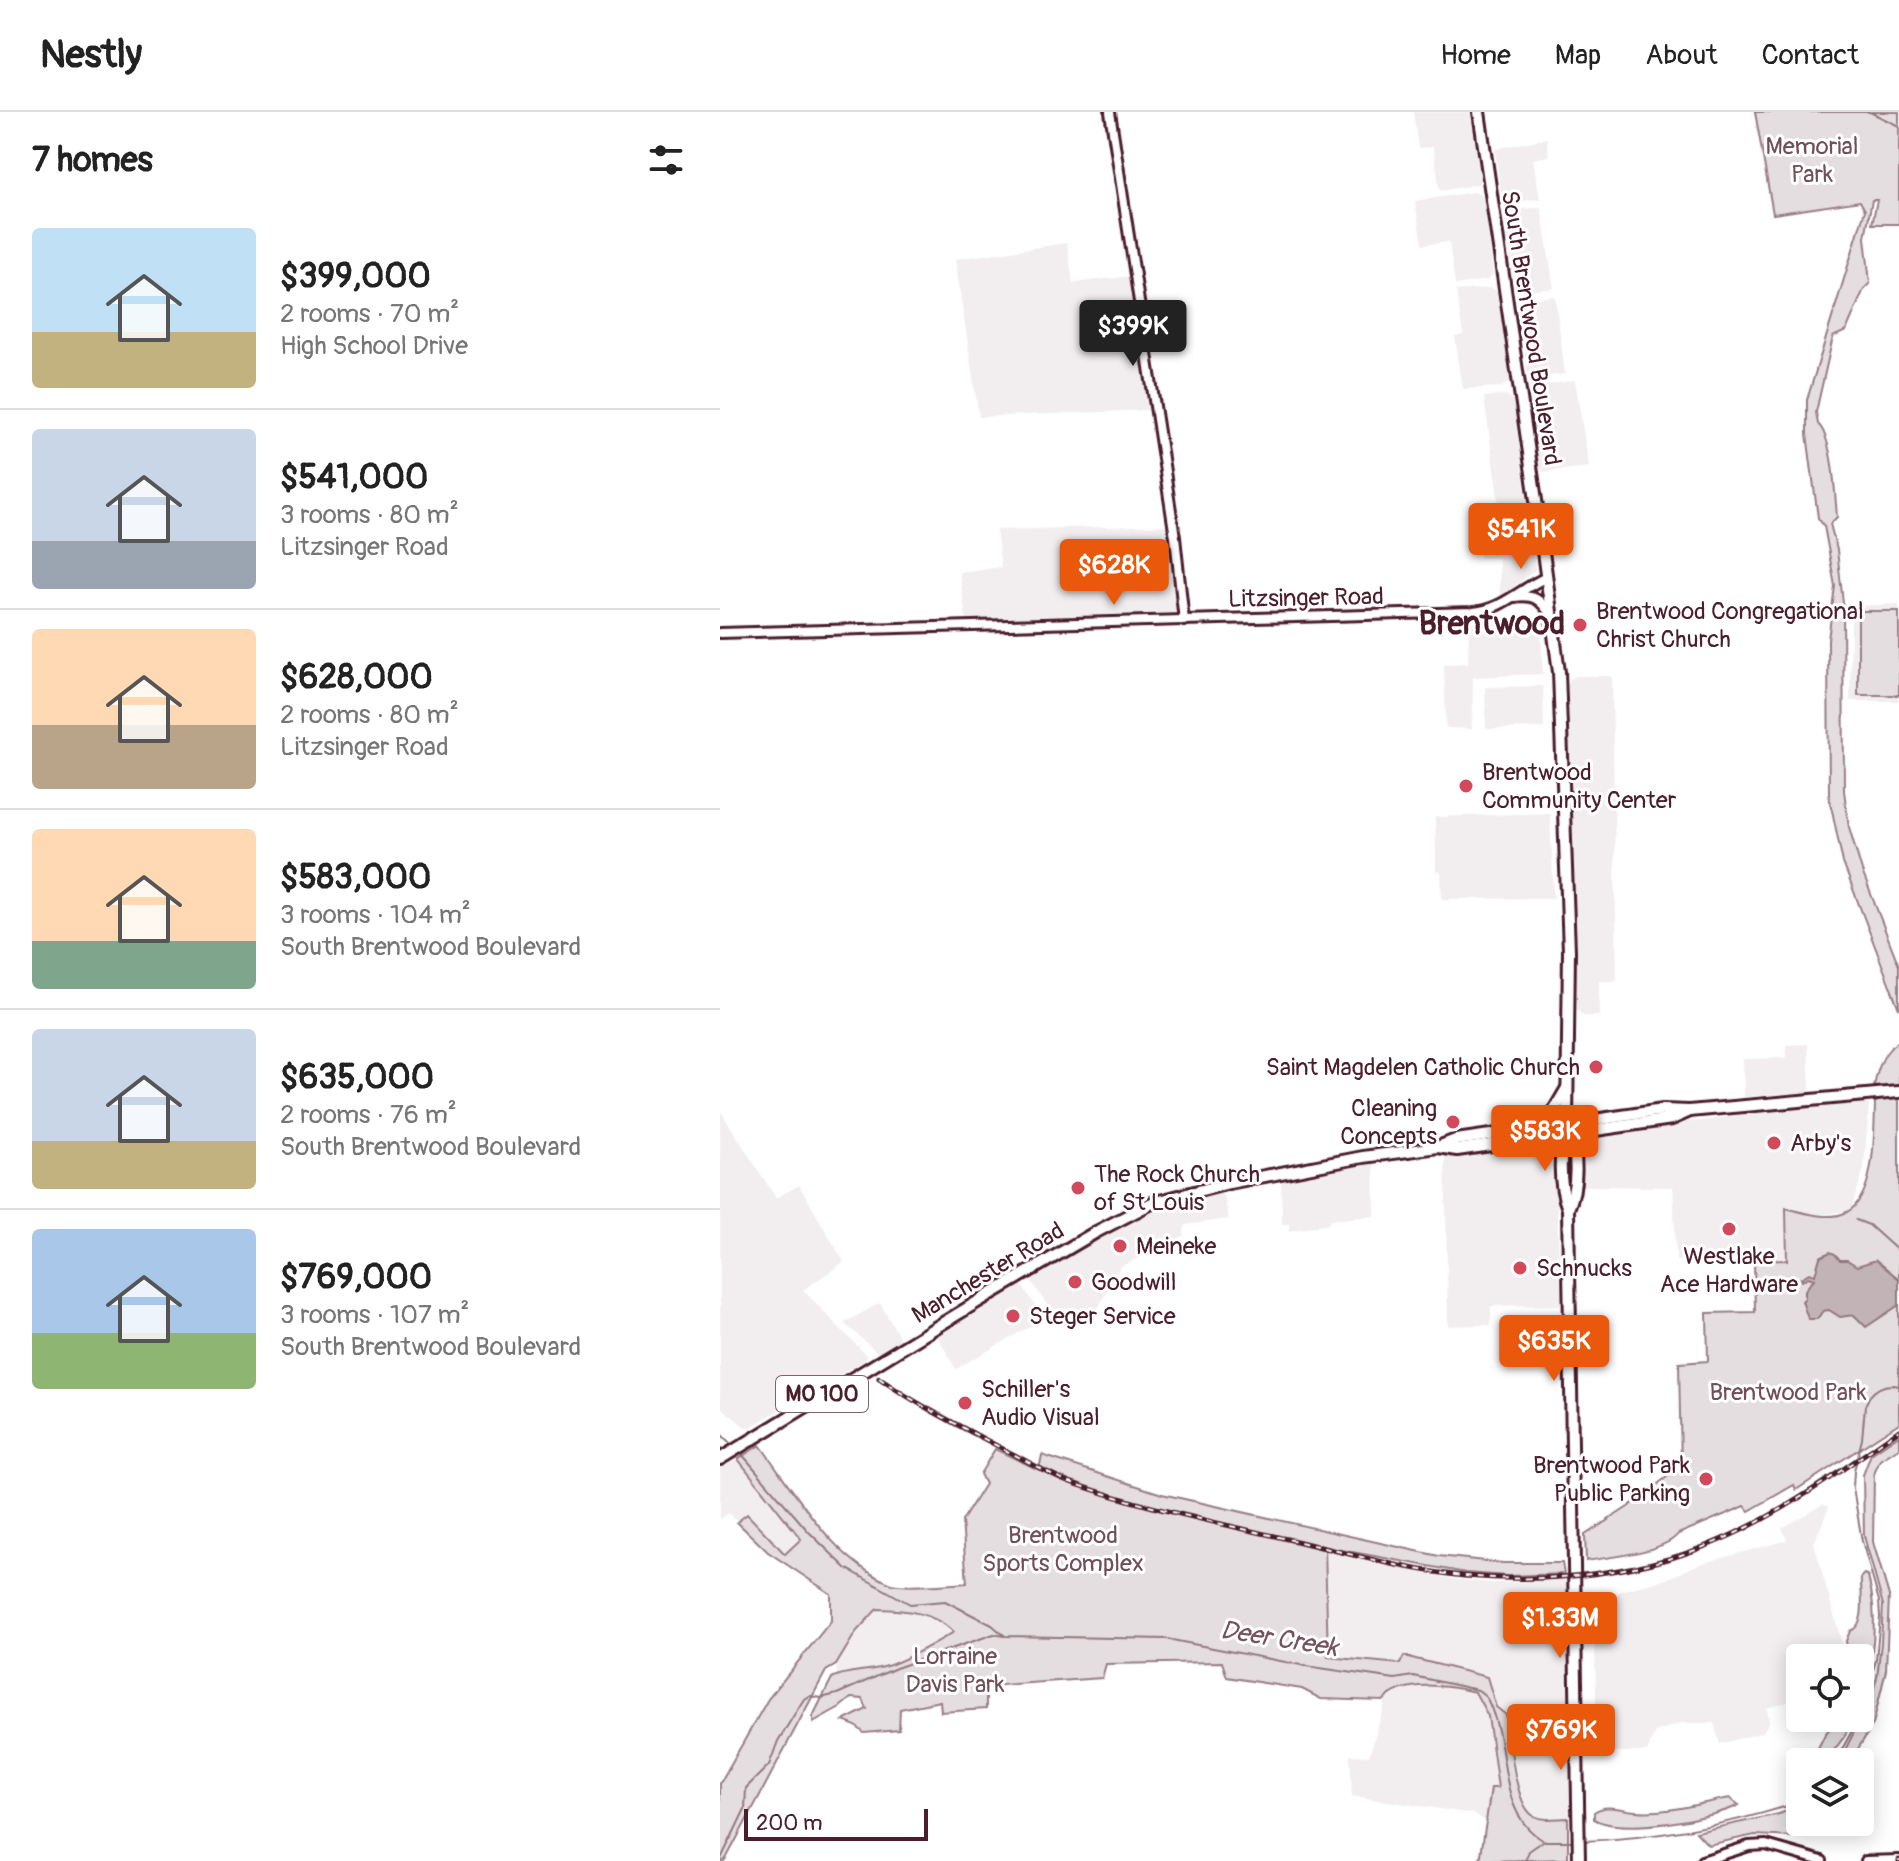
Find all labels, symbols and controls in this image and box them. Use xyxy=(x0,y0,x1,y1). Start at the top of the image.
text: Nestly xyxy=(40,31,142,79)
text: Home xyxy=(1440,38,1511,73)
text: Map xyxy=(1555,38,1601,73)
text: About xyxy=(1645,38,1718,73)
text: Contact xyxy=(1762,38,1859,73)
park label: Memorial Park xyxy=(1766,132,1858,189)
icon: filters xyxy=(644,138,688,182)
text: 7 homes xyxy=(32,139,153,182)
street label: South Brentwood Boulevard xyxy=(1495,188,1567,468)
text: $399,000 xyxy=(280,255,431,298)
icon: home xyxy=(96,260,192,356)
text: 2 rooms · 70 m² xyxy=(280,298,459,330)
pin: $399K xyxy=(1077,300,1189,368)
text: $399K xyxy=(1097,310,1169,342)
text: High School Drive xyxy=(280,330,468,362)
text: $541,000 xyxy=(280,456,428,499)
icon: home xyxy=(96,461,192,557)
text: 3 rooms · 80 m² xyxy=(280,499,459,531)
pin: $541K xyxy=(1465,503,1577,571)
text: $541K xyxy=(1486,513,1556,545)
text: Litzsinger Road xyxy=(280,531,449,563)
pin: $628K xyxy=(1058,539,1170,607)
text: $628K xyxy=(1078,549,1150,581)
street label: Litzsinger Road xyxy=(1228,582,1384,614)
place label: Brentwood Congregational Christ Church xyxy=(1596,597,1864,654)
district label: Brentwood xyxy=(1419,604,1565,644)
marker: Brentwood Congregational Christ Church xyxy=(1571,616,1589,634)
text: $628,000 xyxy=(280,656,433,699)
icon: home xyxy=(96,661,192,757)
text: 2 rooms · 80 m² xyxy=(280,699,459,731)
text: Litzsinger Road xyxy=(280,731,449,763)
place label: Brentwood Community Center xyxy=(1482,758,1677,815)
marker: Brentwood Community Center xyxy=(1457,777,1475,795)
text: $583,000 xyxy=(280,856,431,899)
icon: home xyxy=(96,861,192,957)
text: 3 rooms · 104 m² xyxy=(280,899,471,931)
text: South Brentwood Boulevard xyxy=(280,931,581,963)
place label: Saint Magdelen Catholic Church xyxy=(1266,1053,1580,1082)
text: $635,000 xyxy=(280,1056,434,1099)
marker: Saint Magdelen Catholic Church xyxy=(1587,1058,1605,1076)
icon: home xyxy=(96,1061,192,1157)
place label: Cleaning Concepts xyxy=(1340,1094,1437,1151)
text: 2 rooms · 76 m² xyxy=(280,1099,457,1131)
pin: $583K xyxy=(1489,1105,1601,1173)
marker: Cleaning Concepts xyxy=(1444,1113,1462,1131)
text: $583K xyxy=(1509,1115,1581,1147)
place label: Arby's xyxy=(1790,1129,1851,1158)
text: South Brentwood Boulevard xyxy=(280,1131,581,1163)
marker: Arby's xyxy=(1765,1134,1783,1152)
place label: The Rock Church of St Louis xyxy=(1094,1160,1260,1217)
marker: The Rock Church of St Louis xyxy=(1069,1179,1087,1197)
street label: Manchester Road xyxy=(907,1216,1069,1330)
marker: Westlake Ace Hardware xyxy=(1720,1220,1738,1238)
place label: Meineke xyxy=(1136,1232,1217,1261)
marker: Meineke xyxy=(1111,1237,1129,1255)
place label: Westlake Ace Hardware xyxy=(1660,1242,1798,1299)
place label: Schnucks xyxy=(1536,1254,1632,1283)
text: $769,000 xyxy=(280,1256,432,1299)
marker: Schnucks xyxy=(1511,1259,1529,1277)
icon: home xyxy=(96,1261,192,1357)
place label: Goodwill xyxy=(1091,1268,1176,1297)
marker: Goodwill xyxy=(1066,1273,1084,1291)
text: 3 rooms · 107 m² xyxy=(280,1299,469,1331)
place label: Steger Service xyxy=(1029,1302,1176,1331)
marker: Steger Service xyxy=(1004,1307,1022,1325)
pin: $635K xyxy=(1498,1315,1610,1383)
text: $635K xyxy=(1517,1325,1591,1357)
text: South Brentwood Boulevard xyxy=(280,1331,581,1363)
place label: Schiller's Audio Visual xyxy=(981,1375,1100,1432)
road number: MO 100 xyxy=(776,1376,868,1412)
park label: Brentwood Park xyxy=(1709,1378,1867,1407)
marker: Schiller's Audio Visual xyxy=(956,1394,974,1412)
place label: Brentwood Park Public Parking xyxy=(1533,1451,1690,1508)
marker: Brentwood Park Public Parking xyxy=(1697,1470,1715,1488)
park label: Brentwood Sports Complex xyxy=(982,1521,1144,1578)
pin: $1.33M xyxy=(1495,1592,1625,1660)
text: $1.33M xyxy=(1521,1602,1599,1634)
water label: Deer Creek xyxy=(1218,1614,1342,1664)
park label: Lorraine Davis Park xyxy=(905,1642,1005,1699)
map controls xyxy=(1786,1644,1874,1836)
button: locate xyxy=(1786,1644,1874,1732)
pin: $769K xyxy=(1505,1704,1617,1772)
text: $769K xyxy=(1525,1714,1597,1746)
button: layers xyxy=(1786,1748,1874,1836)
scale bar xyxy=(744,1805,928,1841)
text: 200 m xyxy=(756,1809,823,1837)

